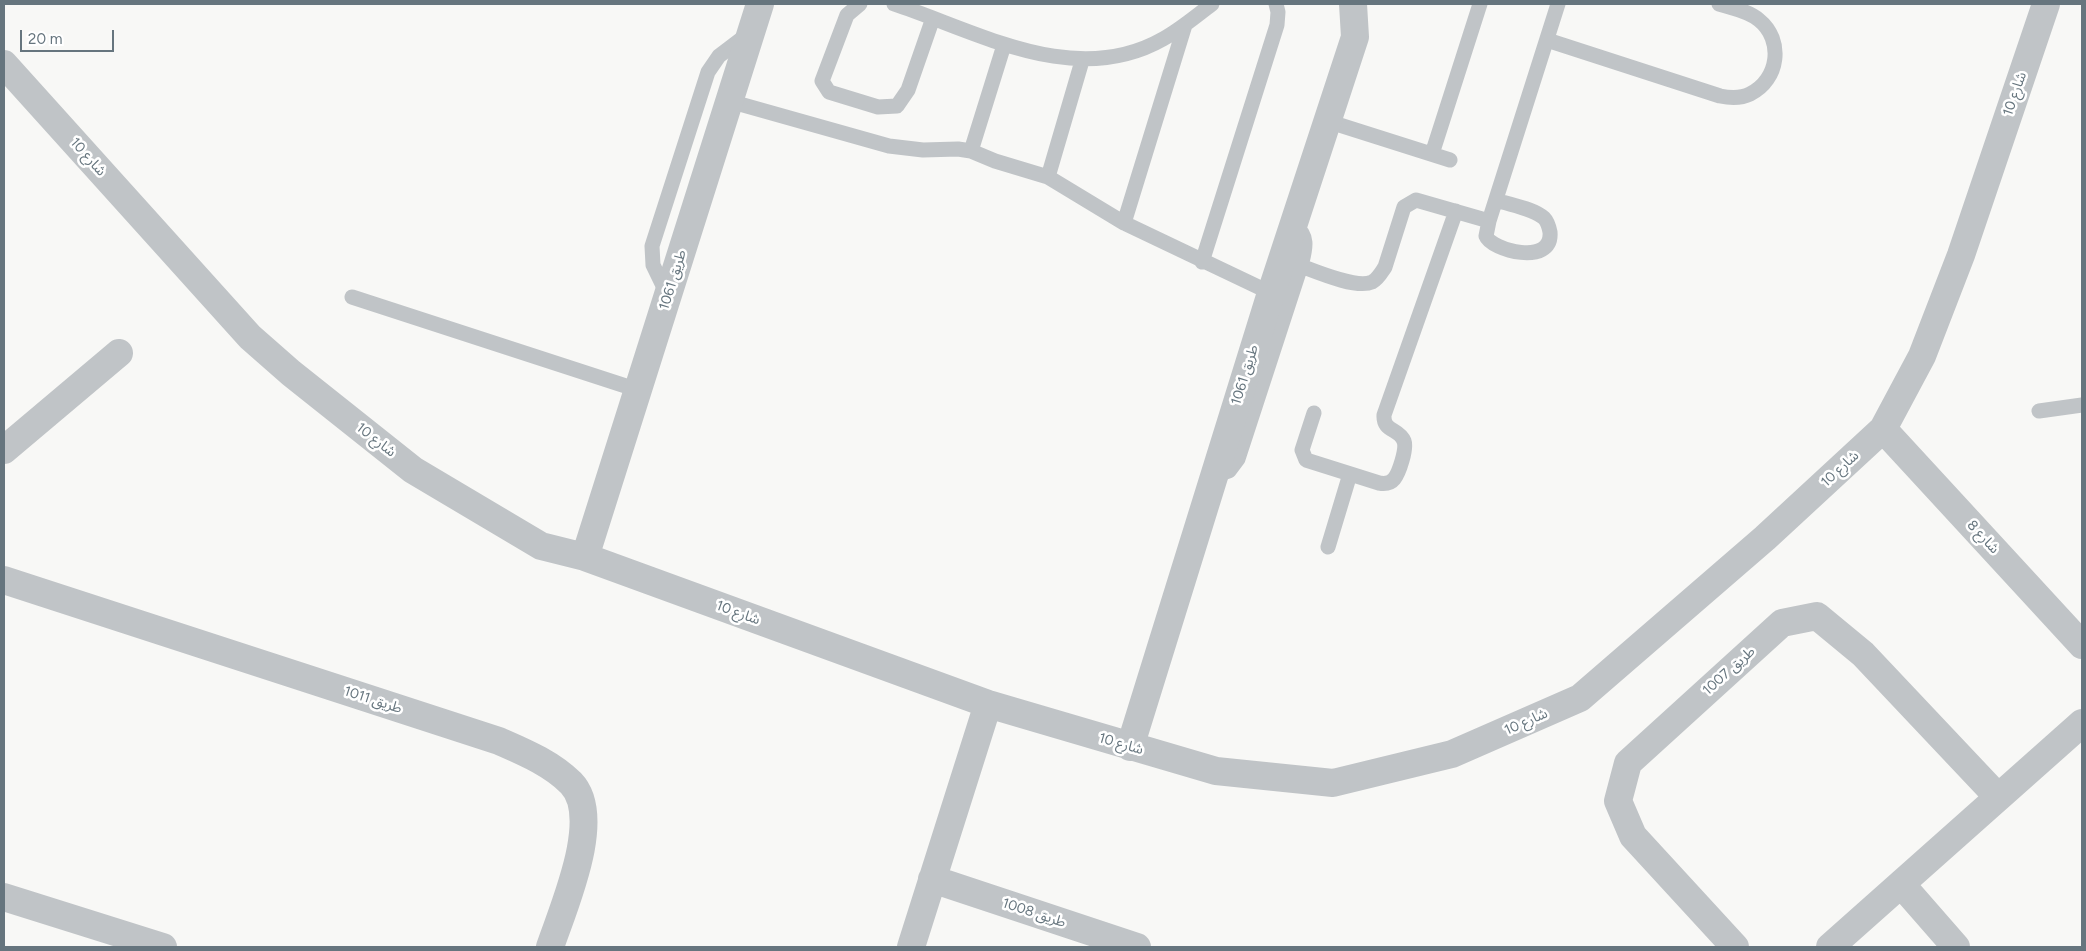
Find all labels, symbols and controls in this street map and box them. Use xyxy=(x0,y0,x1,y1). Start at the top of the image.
scale bar xyxy=(22,20,116,52)
text: 20 m xyxy=(28,30,62,48)
street label: شارع 10 xyxy=(2000,70,2030,118)
street label: شارع 10 xyxy=(67,134,109,180)
street label: طريق 1061 xyxy=(656,248,690,312)
street label: طريق 1061 xyxy=(1228,343,1262,407)
street label: شارع 10 xyxy=(353,419,399,461)
street label: شارع 10 xyxy=(1818,447,1862,491)
street label: شارع 8 xyxy=(1963,517,2003,557)
street label: شارع 10 xyxy=(714,597,762,629)
street label: طريق 1007 xyxy=(1699,643,1759,699)
street label: طريق 1011 xyxy=(342,683,404,717)
street label: شارع 10 xyxy=(1502,705,1550,739)
street label: شارع 10 xyxy=(1097,730,1145,758)
street label: طريق 1008 xyxy=(1000,895,1068,931)

